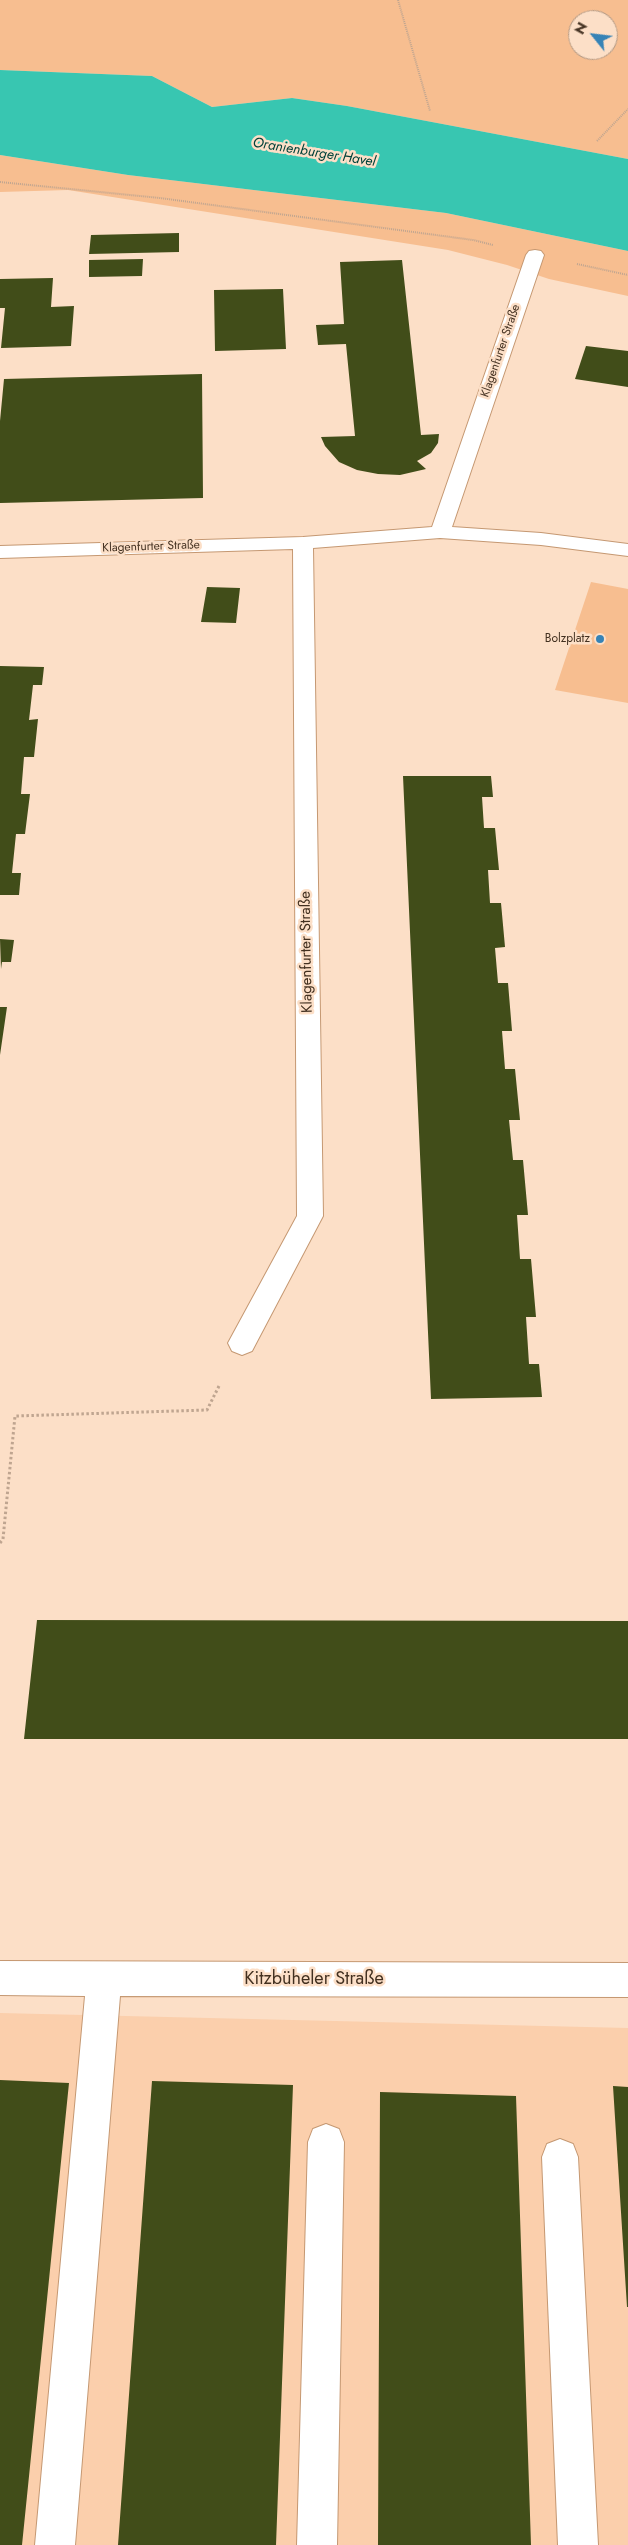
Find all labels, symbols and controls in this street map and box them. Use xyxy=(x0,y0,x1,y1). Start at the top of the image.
north arrow xyxy=(568,10,618,60)
text: N xyxy=(569,18,592,38)
water label: Oranienburger Havel xyxy=(251,135,377,171)
street label: Klagenfurter Straße xyxy=(478,303,524,399)
street label: Klagenfurter Straße xyxy=(102,538,200,556)
place label: Bolzplatz xyxy=(545,632,590,646)
marker: Bolzplatz xyxy=(594,633,606,645)
street label: Klagenfurter Straße xyxy=(297,891,317,1013)
street label: Kitzbüheler Straße xyxy=(244,1969,384,1991)

